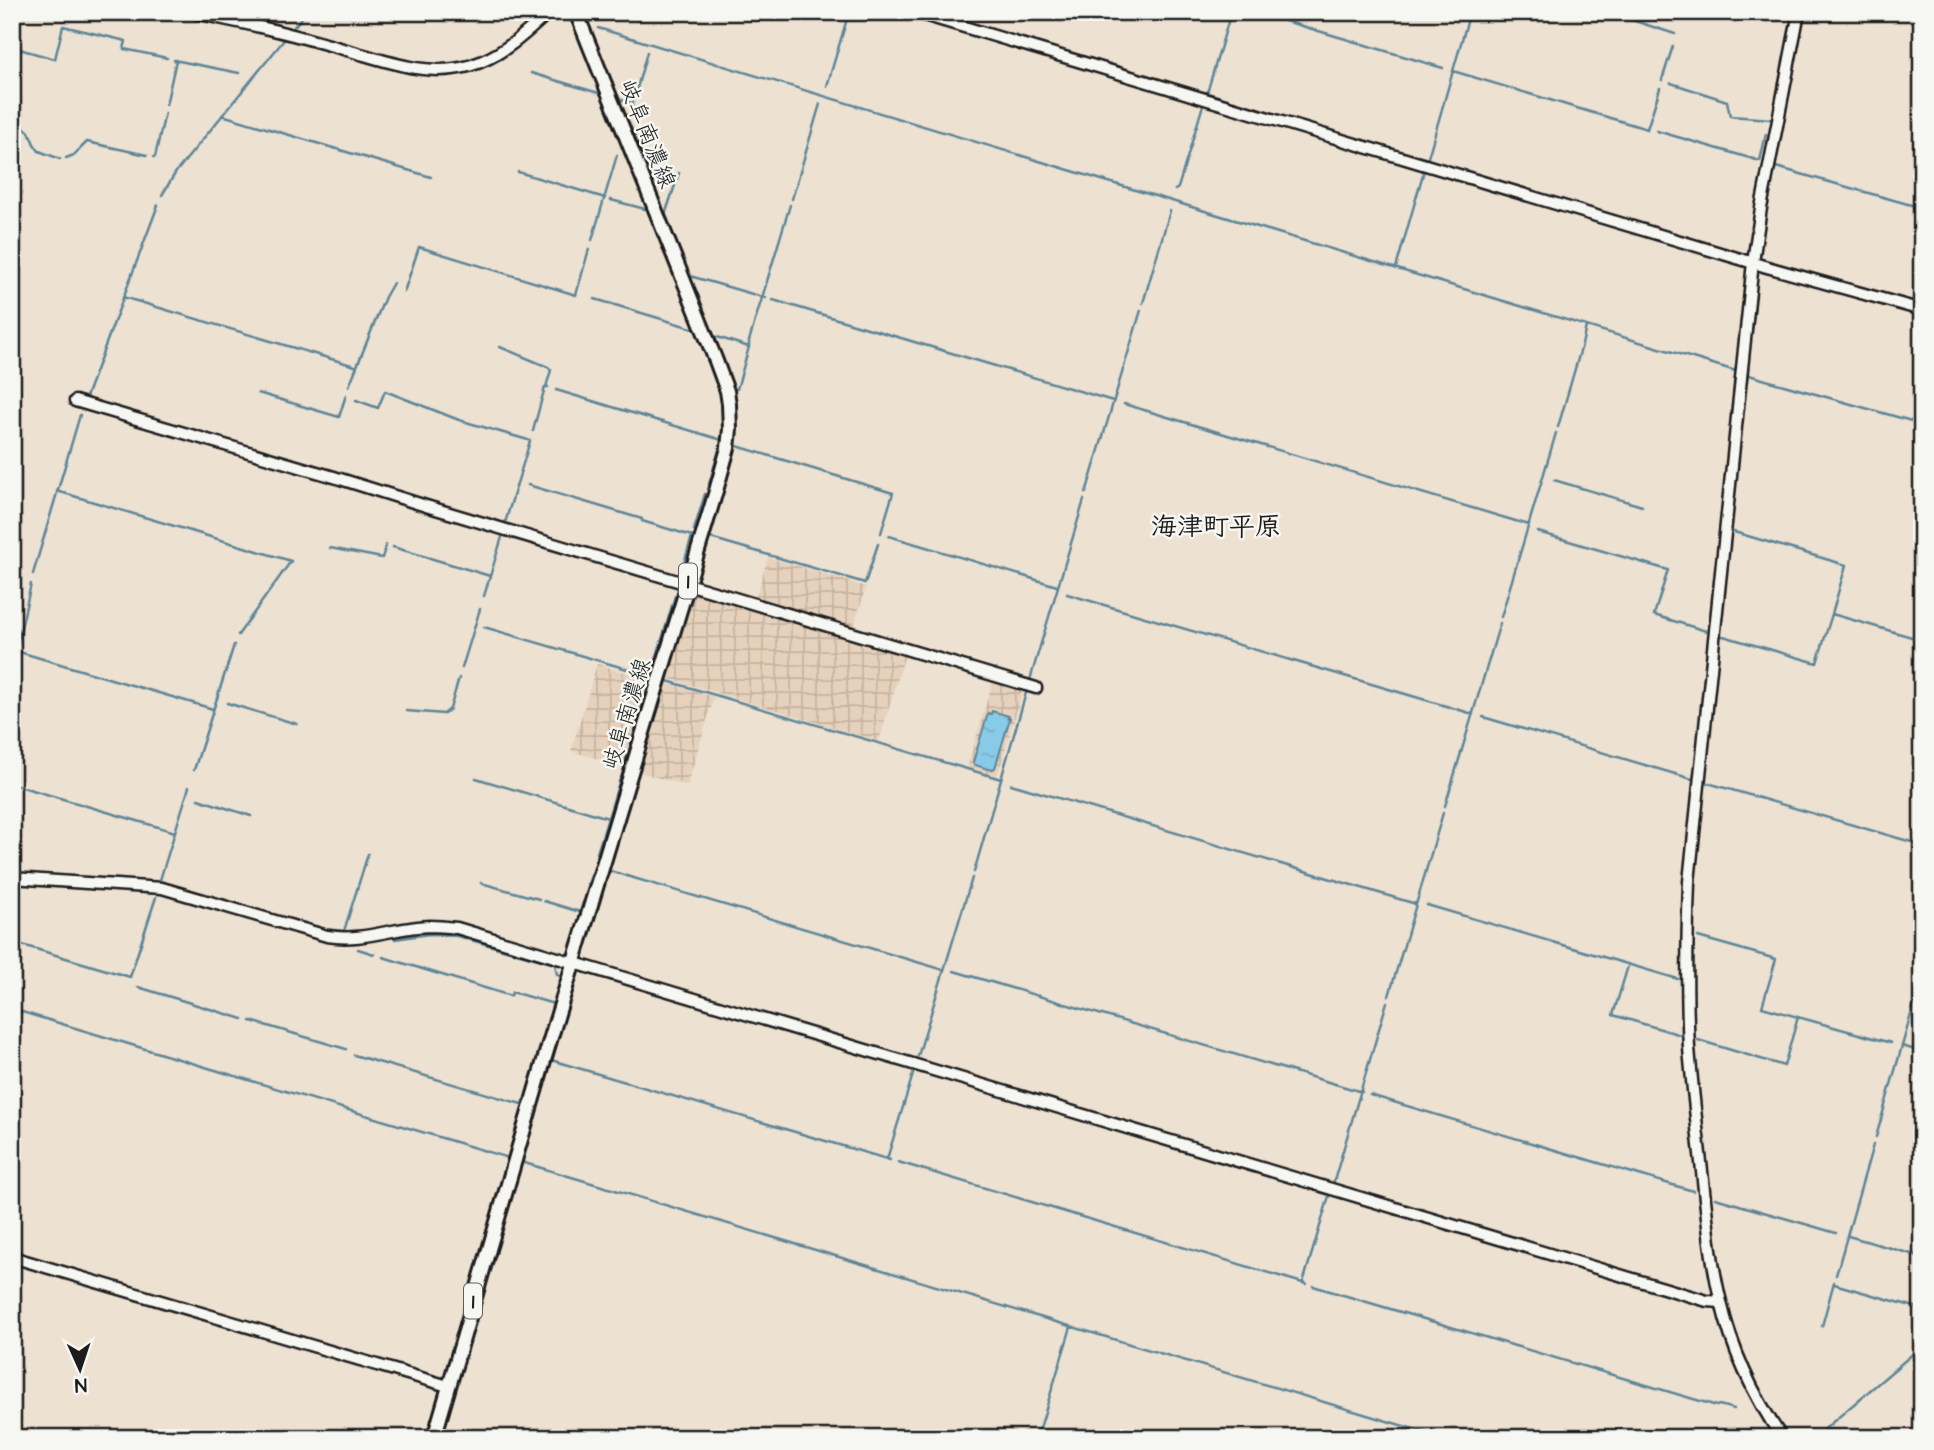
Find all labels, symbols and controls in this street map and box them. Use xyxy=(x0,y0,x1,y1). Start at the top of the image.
street label: 岐阜南濃線 xyxy=(611,75,683,193)
district label: 海津町平原 xyxy=(1151,509,1281,545)
road number: 1 xyxy=(679,564,697,598)
street label: 岐阜南濃線 xyxy=(595,654,659,774)
road number: 1 xyxy=(464,1284,482,1318)
north arrow xyxy=(46,1334,116,1404)
text: N xyxy=(74,1371,87,1398)

